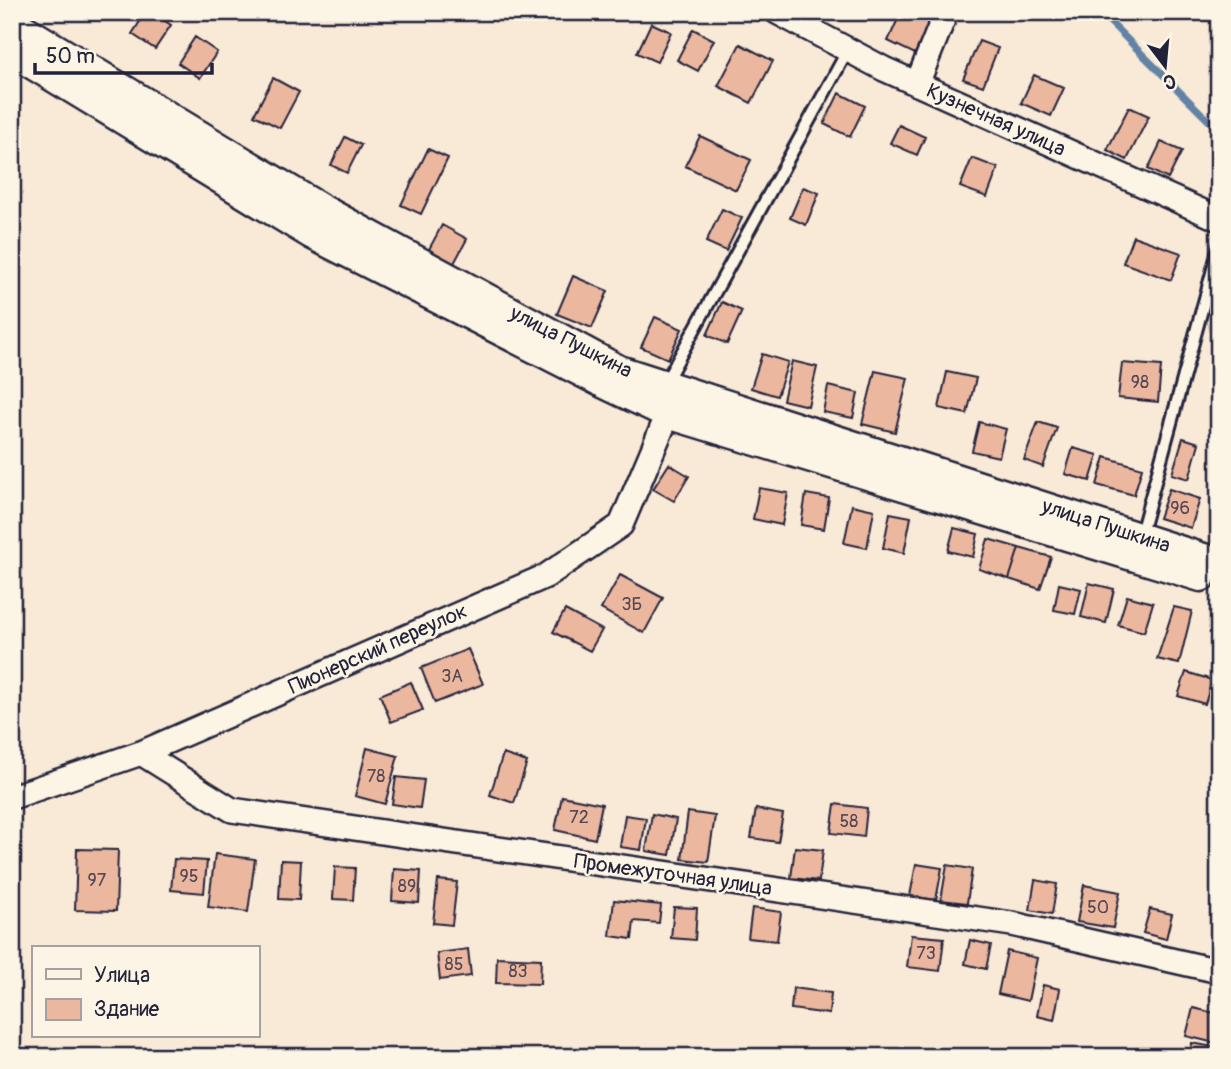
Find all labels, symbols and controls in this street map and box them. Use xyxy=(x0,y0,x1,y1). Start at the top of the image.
scale bar xyxy=(35,32,212,76)
north arrow xyxy=(1130,32,1200,102)
text: 50 m xyxy=(46,43,95,70)
text: С xyxy=(1160,68,1178,95)
street label: Кузнечная улица xyxy=(922,77,1070,163)
street label: улица Пушкина xyxy=(504,299,637,384)
house number: 98 xyxy=(1131,371,1149,394)
street label: улица Пушкина xyxy=(1037,492,1174,559)
house number: 96 xyxy=(1170,497,1190,520)
house number: 3Б xyxy=(622,593,642,616)
street label: Пионерский переулок xyxy=(284,597,472,701)
house number: 3А xyxy=(441,665,463,688)
house number: 78 xyxy=(367,765,385,788)
house number: 72 xyxy=(569,806,589,829)
house number: 58 xyxy=(840,810,858,833)
street label: Промежуточная улица xyxy=(572,848,774,902)
house number: 95 xyxy=(179,865,199,888)
house number: 97 xyxy=(88,869,107,892)
house number: 89 xyxy=(398,875,416,898)
house number: 50 xyxy=(1087,896,1109,919)
house number: 73 xyxy=(916,942,936,965)
legend xyxy=(32,946,259,1038)
house number: 85 xyxy=(445,953,463,976)
house number: 83 xyxy=(508,960,528,983)
text: Улица xyxy=(94,962,150,989)
text: Здание xyxy=(94,996,160,1023)

